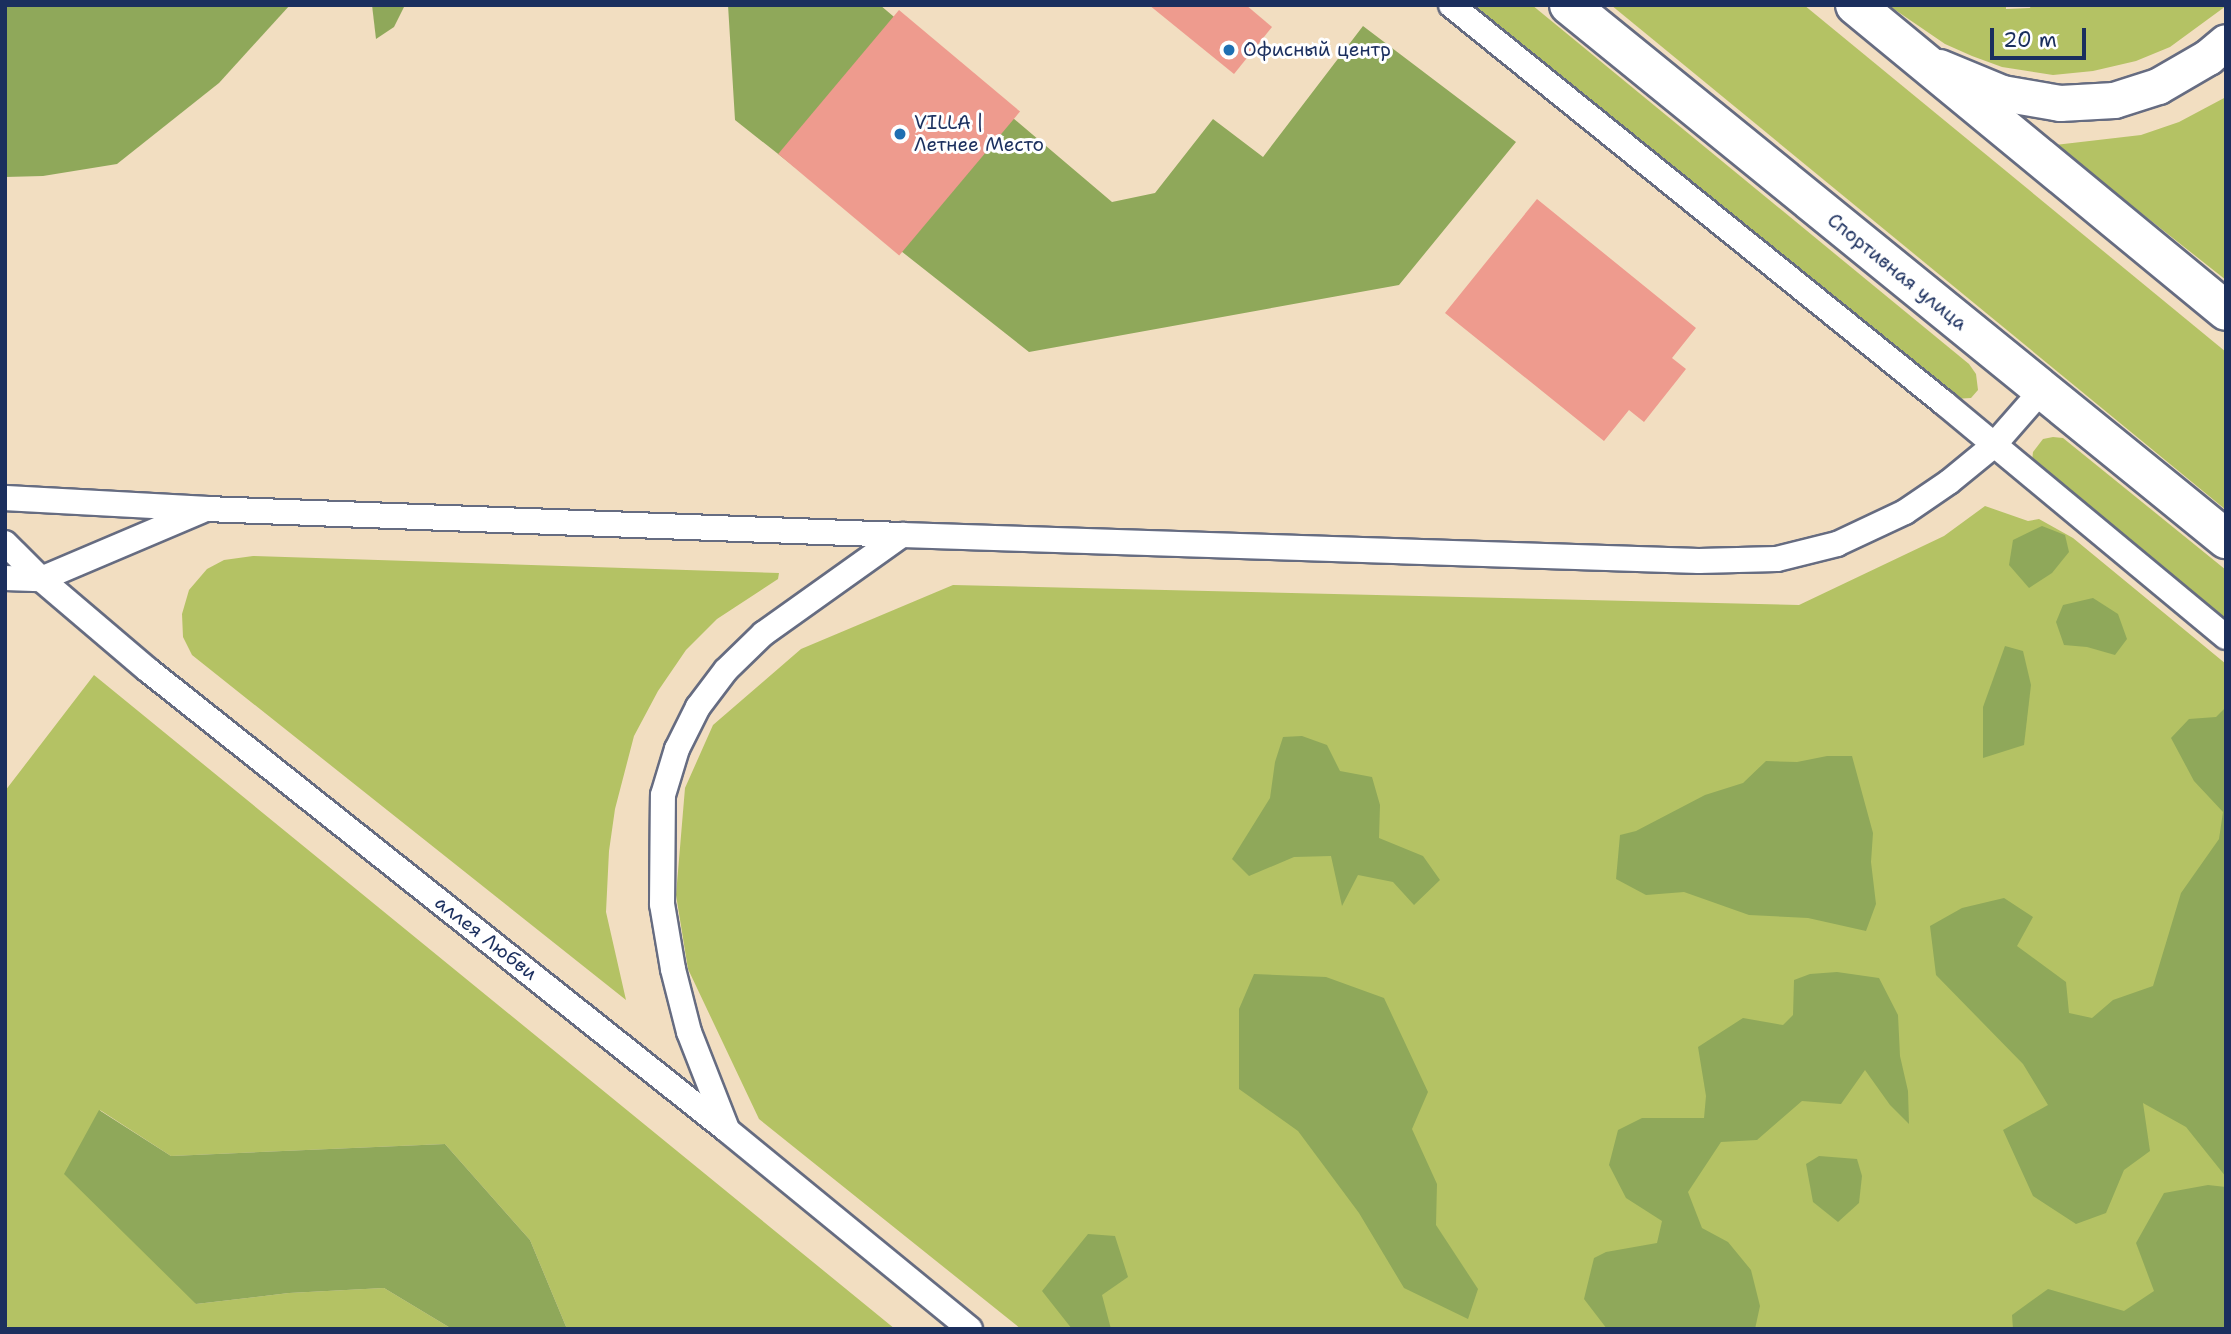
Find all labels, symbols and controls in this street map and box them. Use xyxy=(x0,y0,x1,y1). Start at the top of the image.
scale bar xyxy=(1993,14,2089,58)
text: 20 m xyxy=(2003,26,2057,54)
place label: Офисный центр xyxy=(1243,39,1391,61)
marker: Офисный центр xyxy=(1221,42,1237,58)
place label: VILLA | Летнее Место xyxy=(914,112,1044,156)
marker: VILLA | Летнее Место xyxy=(892,126,908,142)
street label: Спортивная улица xyxy=(1823,209,1971,335)
street label: аллея Любви xyxy=(430,891,542,985)

